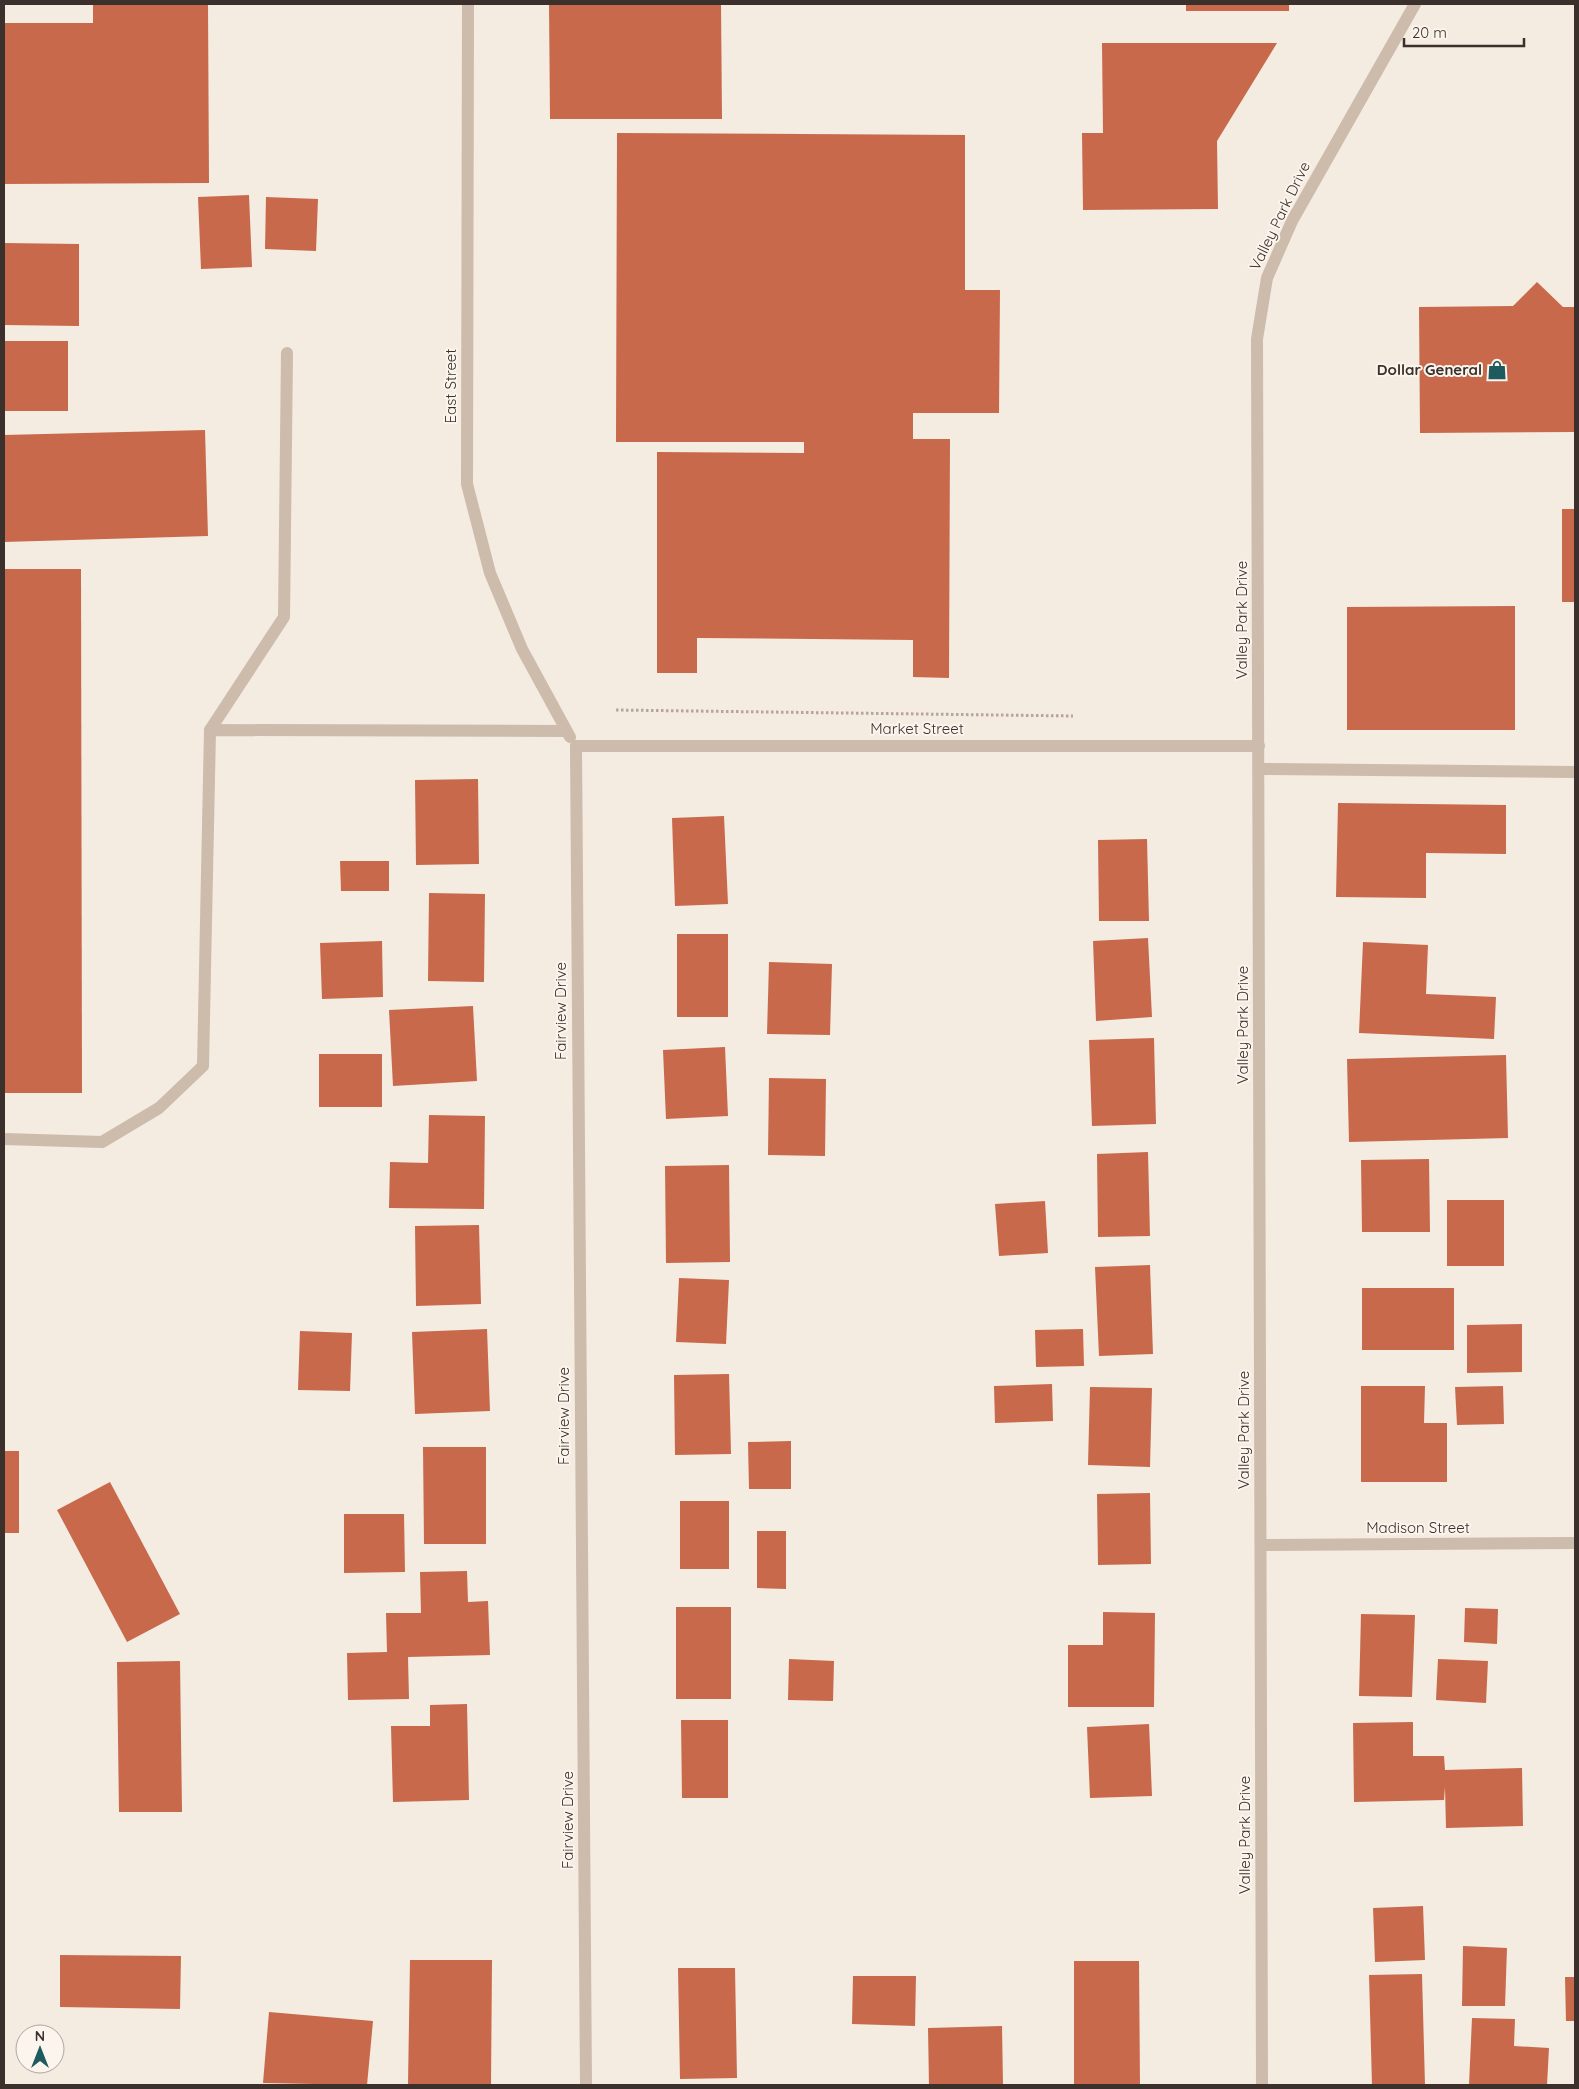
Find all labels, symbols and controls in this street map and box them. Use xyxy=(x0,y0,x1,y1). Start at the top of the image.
scale bar xyxy=(1404,15,1524,47)
text: 20 m xyxy=(1412,23,1447,42)
street label: Valley Park Drive xyxy=(1245,158,1314,273)
street label: East Street xyxy=(441,349,460,423)
shop icon: Dollar General xyxy=(1486,359,1508,381)
place label: Dollar General xyxy=(1377,360,1482,379)
street label: Valley Park Drive xyxy=(1232,561,1251,679)
street label: Market Street xyxy=(870,719,964,738)
street label: Fairview Drive xyxy=(551,962,570,1060)
street label: Valley Park Drive xyxy=(1233,966,1252,1084)
street label: Fairview Drive xyxy=(554,1367,573,1465)
street label: Valley Park Drive xyxy=(1234,1371,1253,1489)
street label: Madison Street xyxy=(1366,1518,1470,1537)
street label: Fairview Drive xyxy=(558,1771,577,1869)
street label: Valley Park Drive xyxy=(1235,1776,1254,1894)
north arrow xyxy=(15,2024,65,2074)
text: N xyxy=(35,2027,45,2045)

